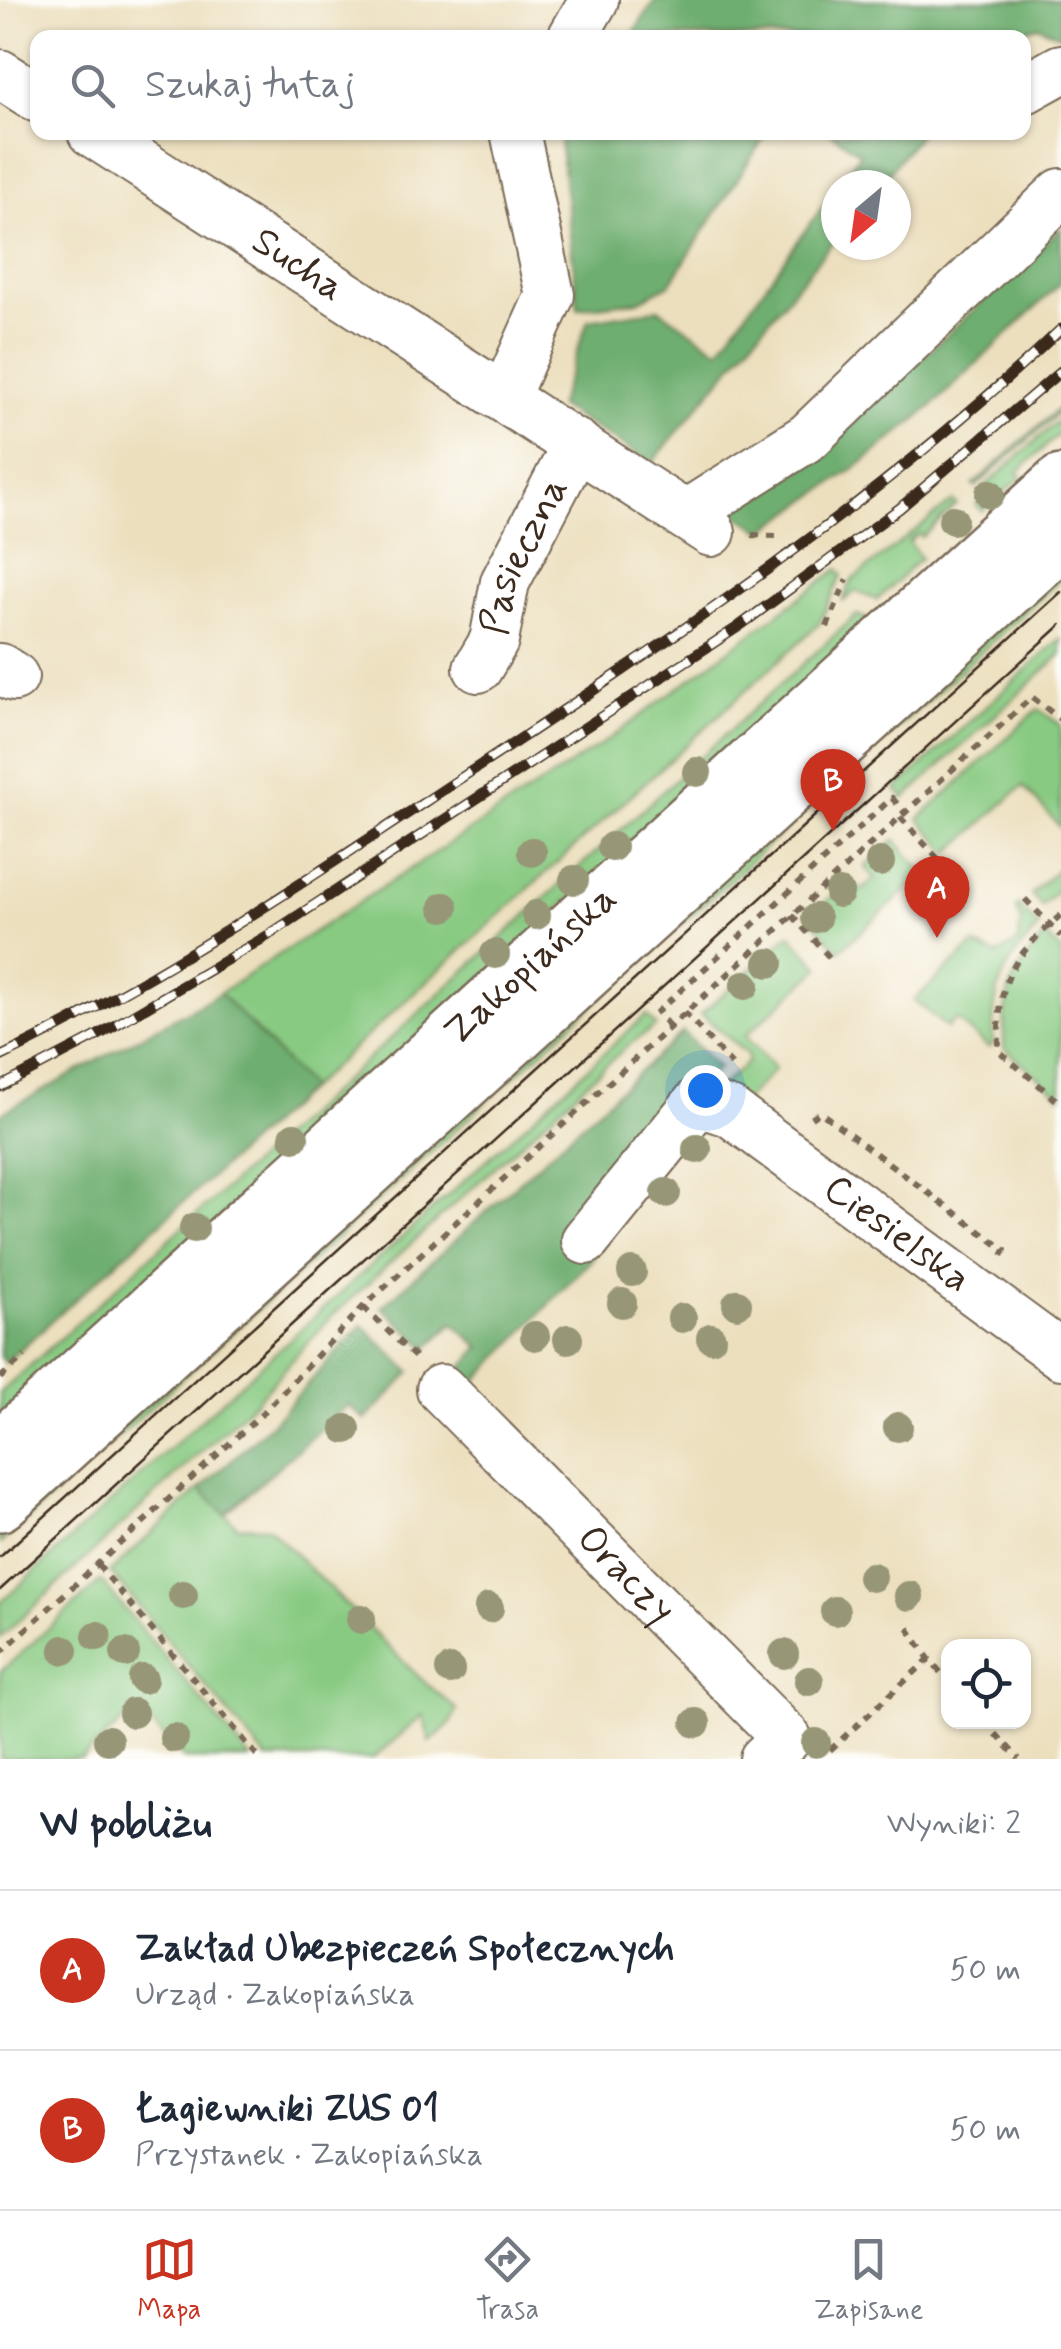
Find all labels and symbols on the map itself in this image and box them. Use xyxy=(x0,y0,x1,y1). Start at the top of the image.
north arrow xyxy=(821,170,911,260)
street label: Sucha xyxy=(242,216,354,314)
street label: Pasieczna xyxy=(470,468,581,639)
pin: B xyxy=(800,748,866,831)
pin: A xyxy=(904,856,970,938)
street label: Zakopiańska xyxy=(433,873,629,1058)
your location xyxy=(680,1065,731,1116)
street label: Ciesielska xyxy=(813,1163,981,1306)
street label: Oraczy xyxy=(565,1514,686,1636)

